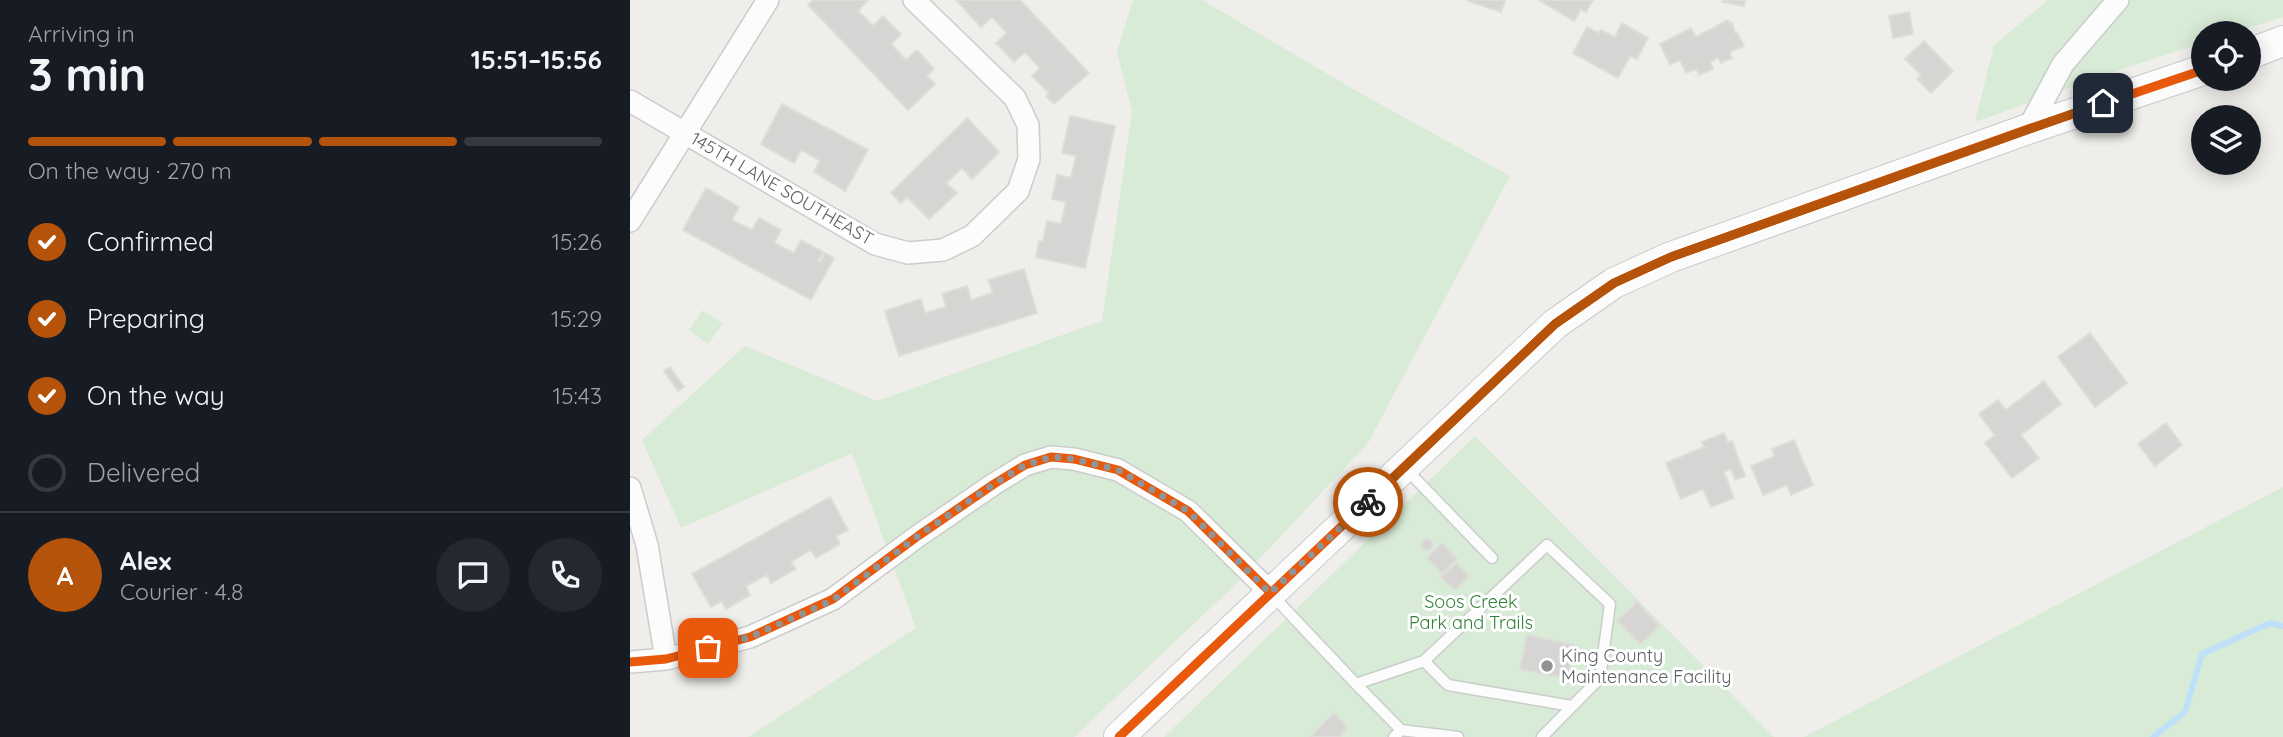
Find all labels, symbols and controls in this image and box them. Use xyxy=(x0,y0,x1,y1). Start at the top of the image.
text: Arriving in xyxy=(28,19,135,48)
map controls xyxy=(2191,21,2261,175)
button: locate xyxy=(2191,21,2261,91)
text: 15:51–15:56 xyxy=(471,43,602,76)
text: 3 min xyxy=(28,45,146,103)
pin xyxy=(2073,73,2133,133)
icon: home xyxy=(2084,84,2122,122)
button: layers xyxy=(2191,105,2261,175)
street label: 145TH LANE SOUTHEAST xyxy=(687,127,878,250)
text: On the way · 270 m xyxy=(28,156,232,185)
icon: check xyxy=(28,223,66,261)
text: Confirmed xyxy=(87,225,214,258)
text: 15:26 xyxy=(552,227,602,256)
icon: check xyxy=(28,300,66,338)
text: Preparing xyxy=(87,302,205,335)
text: 15:29 xyxy=(551,304,602,333)
icon: check xyxy=(28,377,66,415)
text: On the way xyxy=(87,379,225,412)
text: 15:43 xyxy=(552,381,602,410)
text: Delivered xyxy=(87,456,200,489)
courier xyxy=(1333,467,1403,537)
icon: bike xyxy=(1349,483,1387,521)
button: chat xyxy=(436,538,510,612)
button: phone xyxy=(528,538,602,612)
text: Alex xyxy=(120,544,171,577)
text: A xyxy=(57,559,73,592)
text: Courier · 4.8 xyxy=(120,577,243,606)
park label: Soos Creek Park and Trails xyxy=(1409,590,1533,634)
pin xyxy=(678,618,738,678)
icon: bag xyxy=(689,629,727,667)
place label: King County Maintenance Facility xyxy=(1561,644,1732,688)
marker: King County Maintenance Facility xyxy=(1539,658,1555,674)

